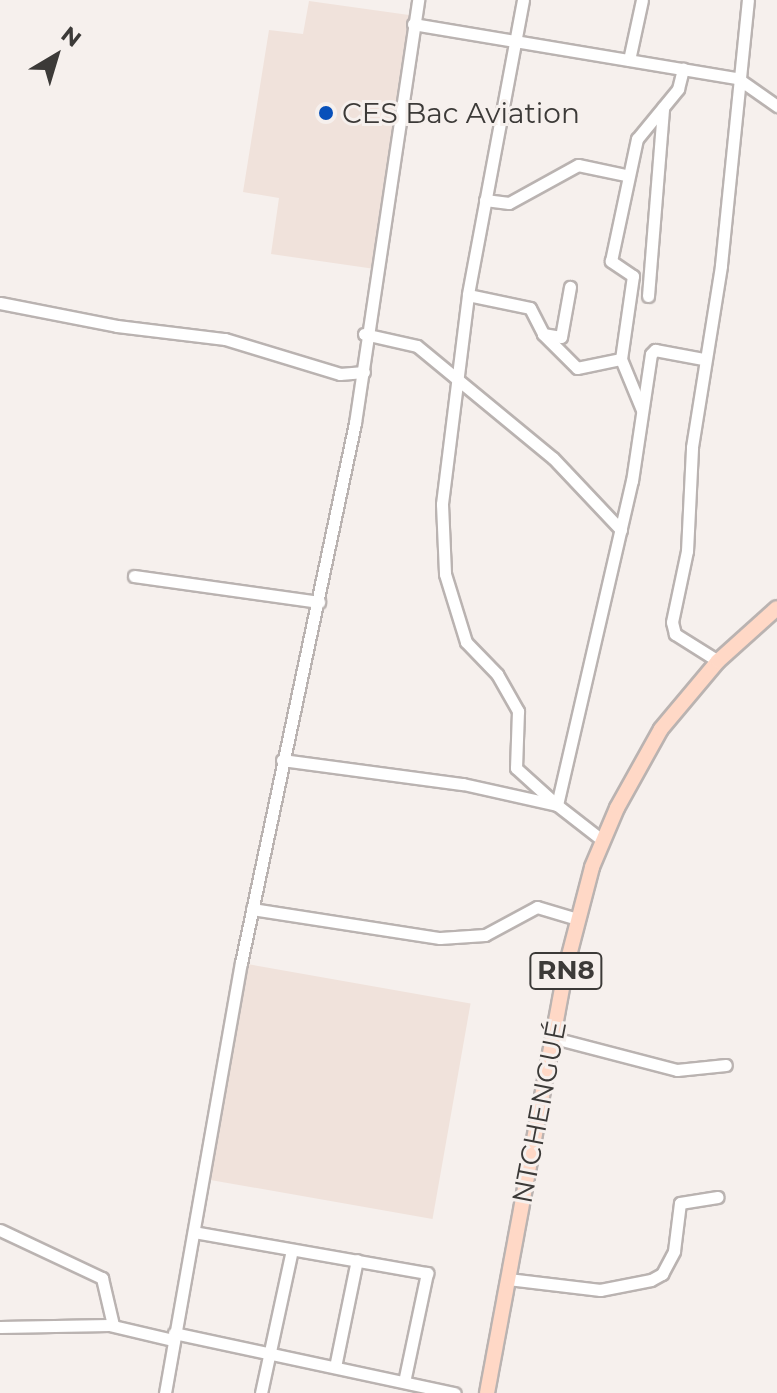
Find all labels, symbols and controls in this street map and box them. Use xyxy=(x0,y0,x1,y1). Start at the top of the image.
north arrow xyxy=(16,16,96,96)
text: N xyxy=(56,21,86,53)
place label: CES Bac Aviation xyxy=(342,96,580,130)
marker: CES Bac Aviation xyxy=(317,104,335,122)
road number: RN8 xyxy=(528,949,604,993)
street label: NTCHENGUÉ xyxy=(505,1018,573,1206)

